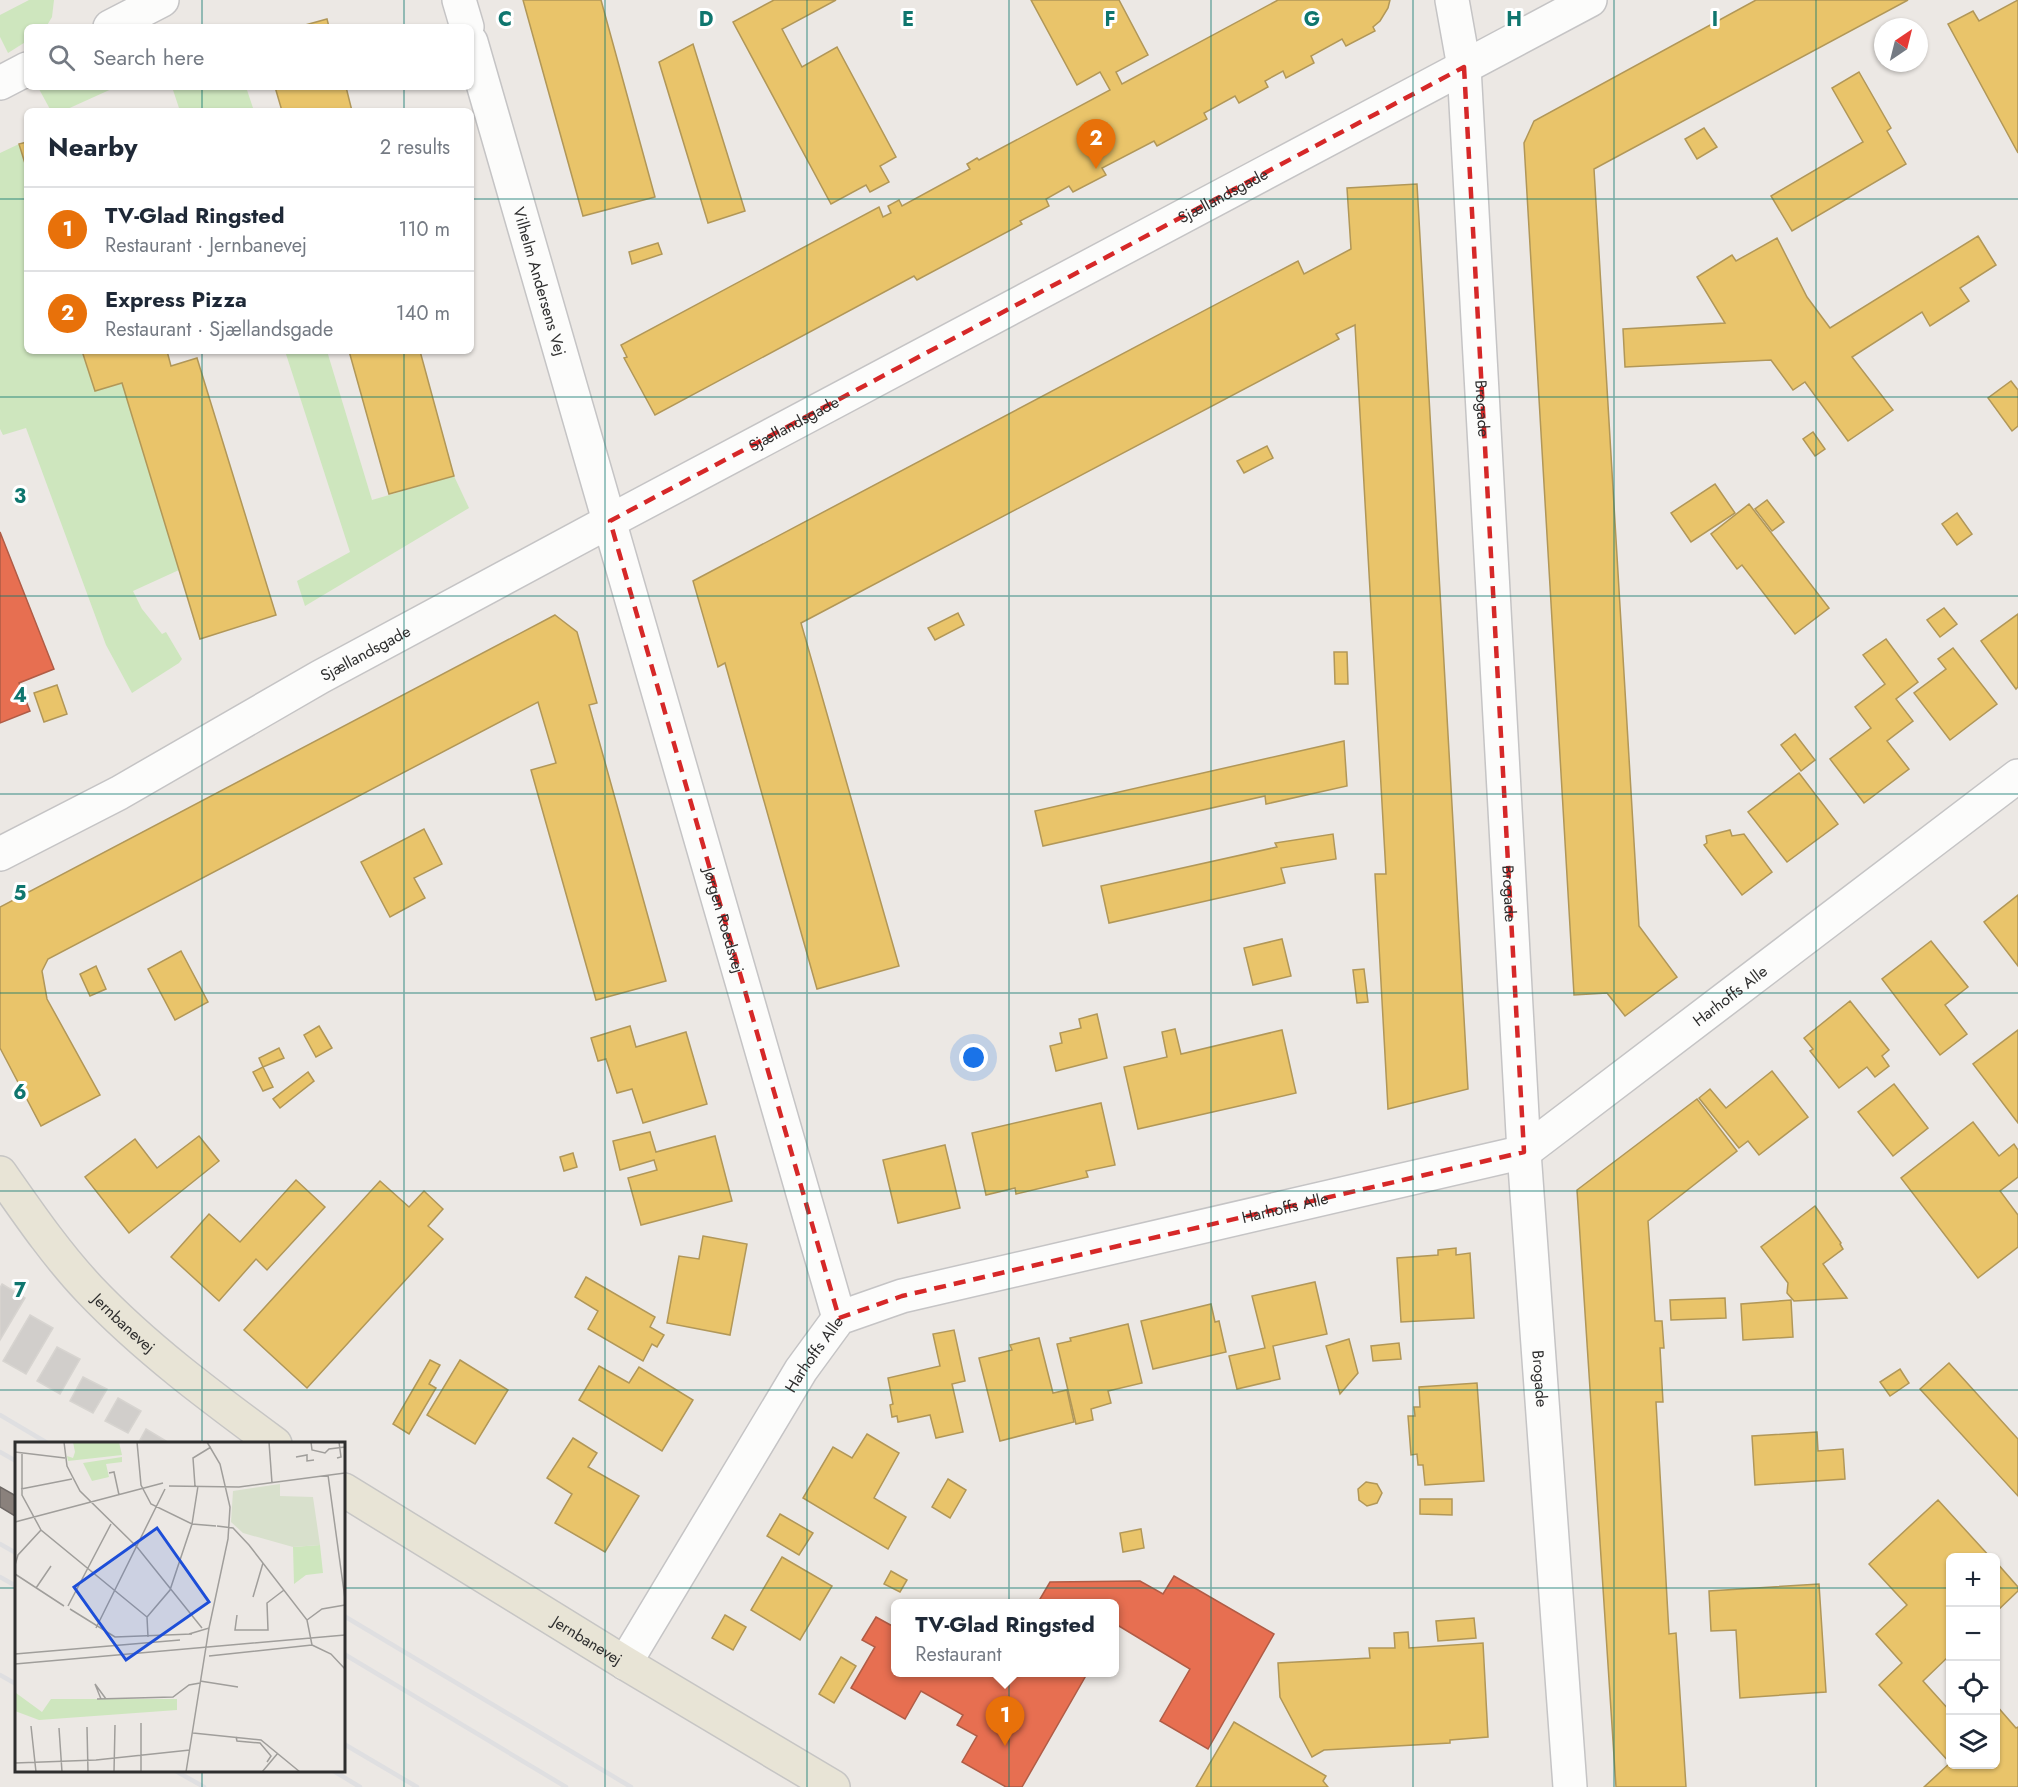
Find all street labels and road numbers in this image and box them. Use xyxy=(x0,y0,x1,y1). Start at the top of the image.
street label: Sjællandsgade xyxy=(1174,162,1272,229)
street label: Vilhelm Andersens Vej xyxy=(507,204,572,358)
street label: Brogade xyxy=(1469,379,1495,438)
street label: Sjællandsgade xyxy=(745,390,843,457)
street label: Sjællandsgade xyxy=(316,620,414,687)
street label: Jørgen Roedsvej xyxy=(697,863,750,976)
street label: Brogade xyxy=(1496,865,1522,923)
street label: Harhoffs Alle xyxy=(1688,960,1772,1032)
street label: Harhoffs Alle xyxy=(1239,1187,1331,1229)
street label: Jernbanevej xyxy=(86,1287,160,1358)
street label: Harhoffs Alle xyxy=(779,1312,849,1397)
street label: Brogade xyxy=(1526,1349,1553,1408)
street label: Jernbanevej xyxy=(546,1609,627,1671)

